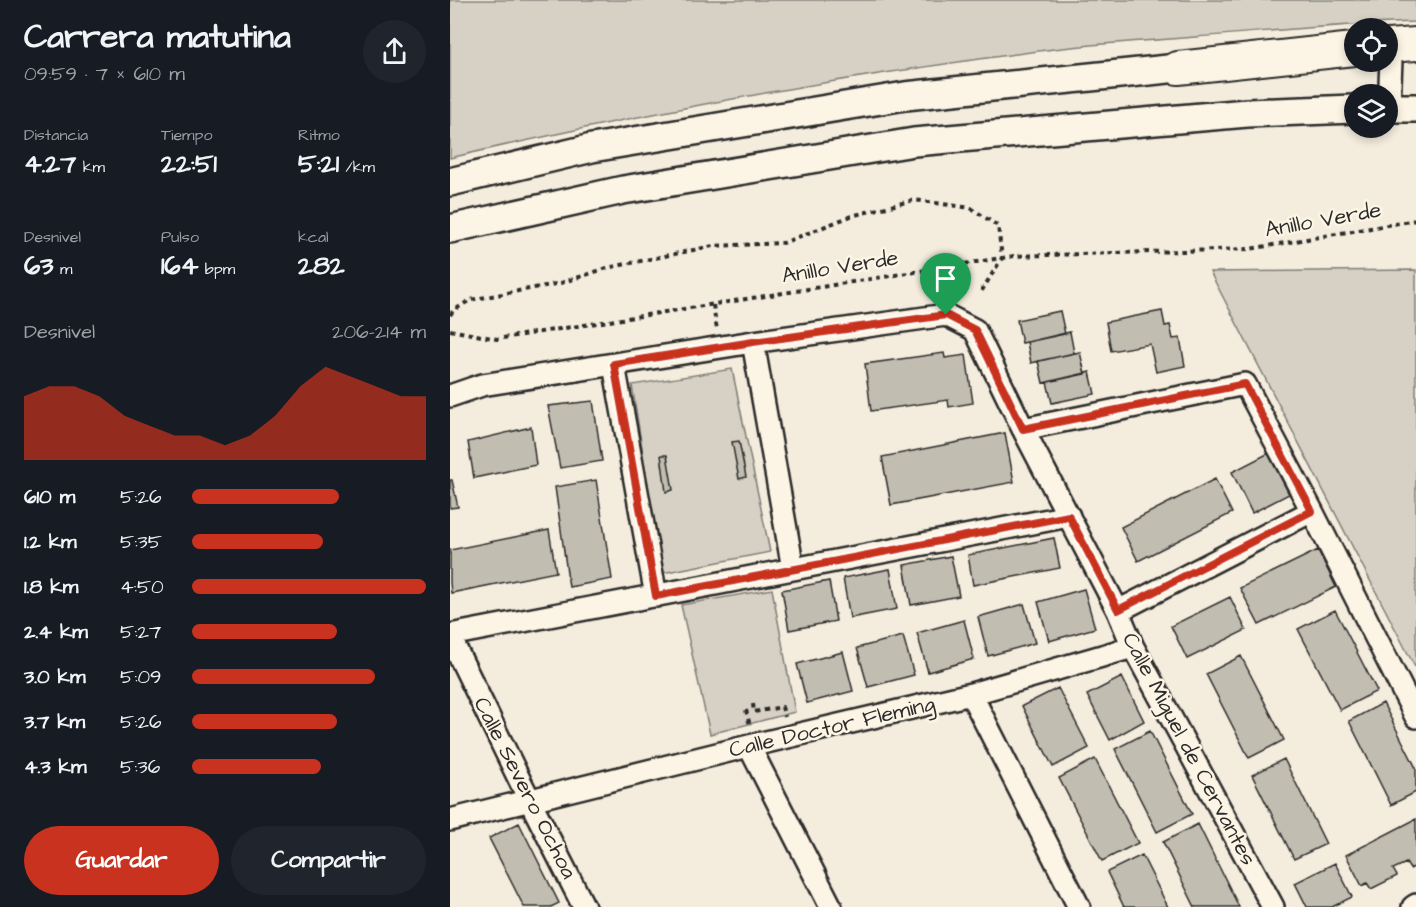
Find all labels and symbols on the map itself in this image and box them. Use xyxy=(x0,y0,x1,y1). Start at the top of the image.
street label: Anillo Verde xyxy=(1262,195,1384,245)
street label: Anillo Verde xyxy=(780,242,901,292)
pin xyxy=(920,253,971,315)
street label: Calle Miguel de Cervantes xyxy=(1113,627,1264,871)
street label: Calle Doctor Fleming xyxy=(726,688,938,767)
street label: Calle Severo Ochoa xyxy=(466,692,584,884)

